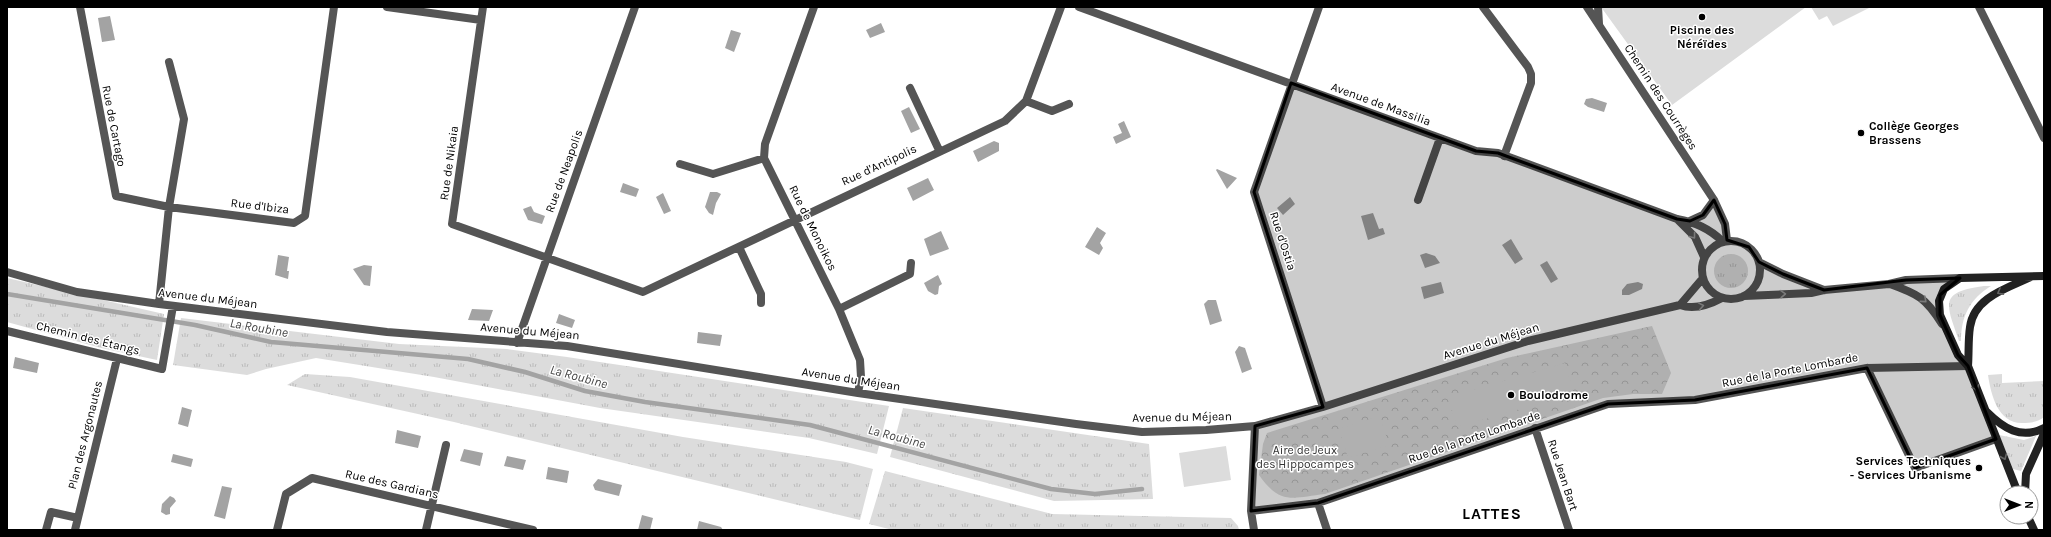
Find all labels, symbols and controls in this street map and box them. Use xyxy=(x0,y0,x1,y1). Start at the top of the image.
marker: Piscine des Néréïdes xyxy=(1697,12,1707,22)
place label: Piscine des Néréïdes xyxy=(1670,23,1734,51)
street label: Chemin des Courrèges xyxy=(1622,41,1700,153)
street label: Avenue de Massilia xyxy=(1329,79,1433,129)
street label: Rue de Cartago xyxy=(99,84,129,168)
place label: Collège Georges Brassens xyxy=(1869,119,1959,147)
street label: Rue de Nikaia xyxy=(437,125,461,201)
street label: Rue de Neapolis xyxy=(542,127,586,215)
marker: Collège Georges Brassens xyxy=(1856,128,1866,138)
street label: Rue d'Antipolis xyxy=(839,141,919,189)
street label: Rue de Monoikos xyxy=(786,183,840,273)
street label: Rue d'Ibiza xyxy=(230,195,290,217)
street label: Rue d'Ostia xyxy=(1267,210,1299,272)
one-way arrow xyxy=(1688,232,1695,239)
street label: Avenue du Méjean xyxy=(158,285,258,311)
one-way arrow xyxy=(1997,287,2004,294)
one-way arrow xyxy=(1780,290,1786,299)
one-way arrow xyxy=(1919,296,1927,303)
one-way arrow xyxy=(1698,302,1704,310)
water label: La Roubine xyxy=(229,315,289,340)
street label: Chemin des Étangs xyxy=(35,317,141,358)
street label: Avenue du Méjean xyxy=(480,320,580,342)
street label: Avenue du Méjean xyxy=(1441,320,1541,362)
street label: Rue de la Porte Lombarde xyxy=(1721,350,1859,390)
water label: La Roubine xyxy=(548,362,609,391)
street label: Avenue du Méjean xyxy=(801,364,901,394)
street label: Plan des Argonautes xyxy=(65,379,105,491)
one-way arrow xyxy=(1971,384,1979,391)
place label: Boulodrome xyxy=(1519,388,1588,402)
marker: Boulodrome xyxy=(1506,390,1516,400)
street label: Rue de la Porte Lombarde xyxy=(1406,408,1542,466)
street label: Avenue du Méjean xyxy=(1132,409,1232,425)
water label: La Roubine xyxy=(866,422,927,451)
street label: Rue Jean Bart xyxy=(1545,438,1581,513)
park label: Aire de Jeux des Hippocampes xyxy=(1256,443,1354,471)
place label: Services Techniques - Services Urbanisme xyxy=(1850,454,1971,482)
one-way arrow xyxy=(2000,454,2008,461)
marker: Services Techniques - Services Urbanisme xyxy=(1974,463,1984,473)
street label: Rue des Gardians xyxy=(344,466,440,502)
north arrow xyxy=(1999,485,2039,525)
text: N xyxy=(2022,501,2035,509)
district label: LATTES xyxy=(1462,504,1522,523)

